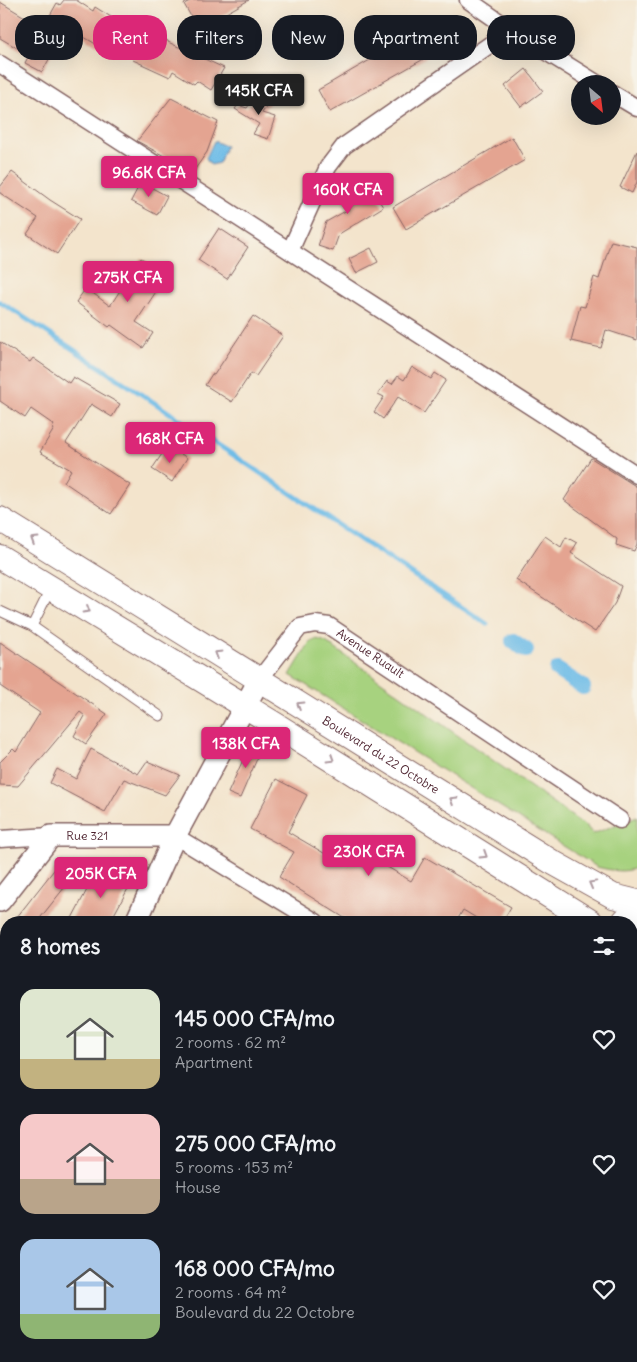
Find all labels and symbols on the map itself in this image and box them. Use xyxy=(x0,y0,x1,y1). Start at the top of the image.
pin: 145K CFA xyxy=(207,74,311,116)
north arrow xyxy=(571,75,621,125)
pin: 96.6K CFA xyxy=(92,156,206,198)
pin: 160K CFA xyxy=(296,172,400,215)
pin: 275K CFA xyxy=(76,260,180,303)
pin: 168K CFA xyxy=(118,422,222,464)
one-way arrow xyxy=(30,537,39,547)
one-way arrow xyxy=(81,603,90,613)
street label: Avenue Ruault xyxy=(334,625,407,681)
one-way arrow xyxy=(214,651,223,660)
one-way arrow xyxy=(297,701,306,711)
street label: Boulevard du 22 Octobre xyxy=(320,713,442,797)
pin: 138K CFA xyxy=(194,726,298,769)
one-way arrow xyxy=(326,753,335,763)
one-way arrow xyxy=(449,797,458,807)
street label: Rue 321 xyxy=(66,828,108,843)
pin: 230K CFA xyxy=(317,834,421,877)
one-way arrow xyxy=(478,849,487,859)
pin: 205K CFA xyxy=(49,856,153,899)
one-way arrow xyxy=(588,880,597,890)

